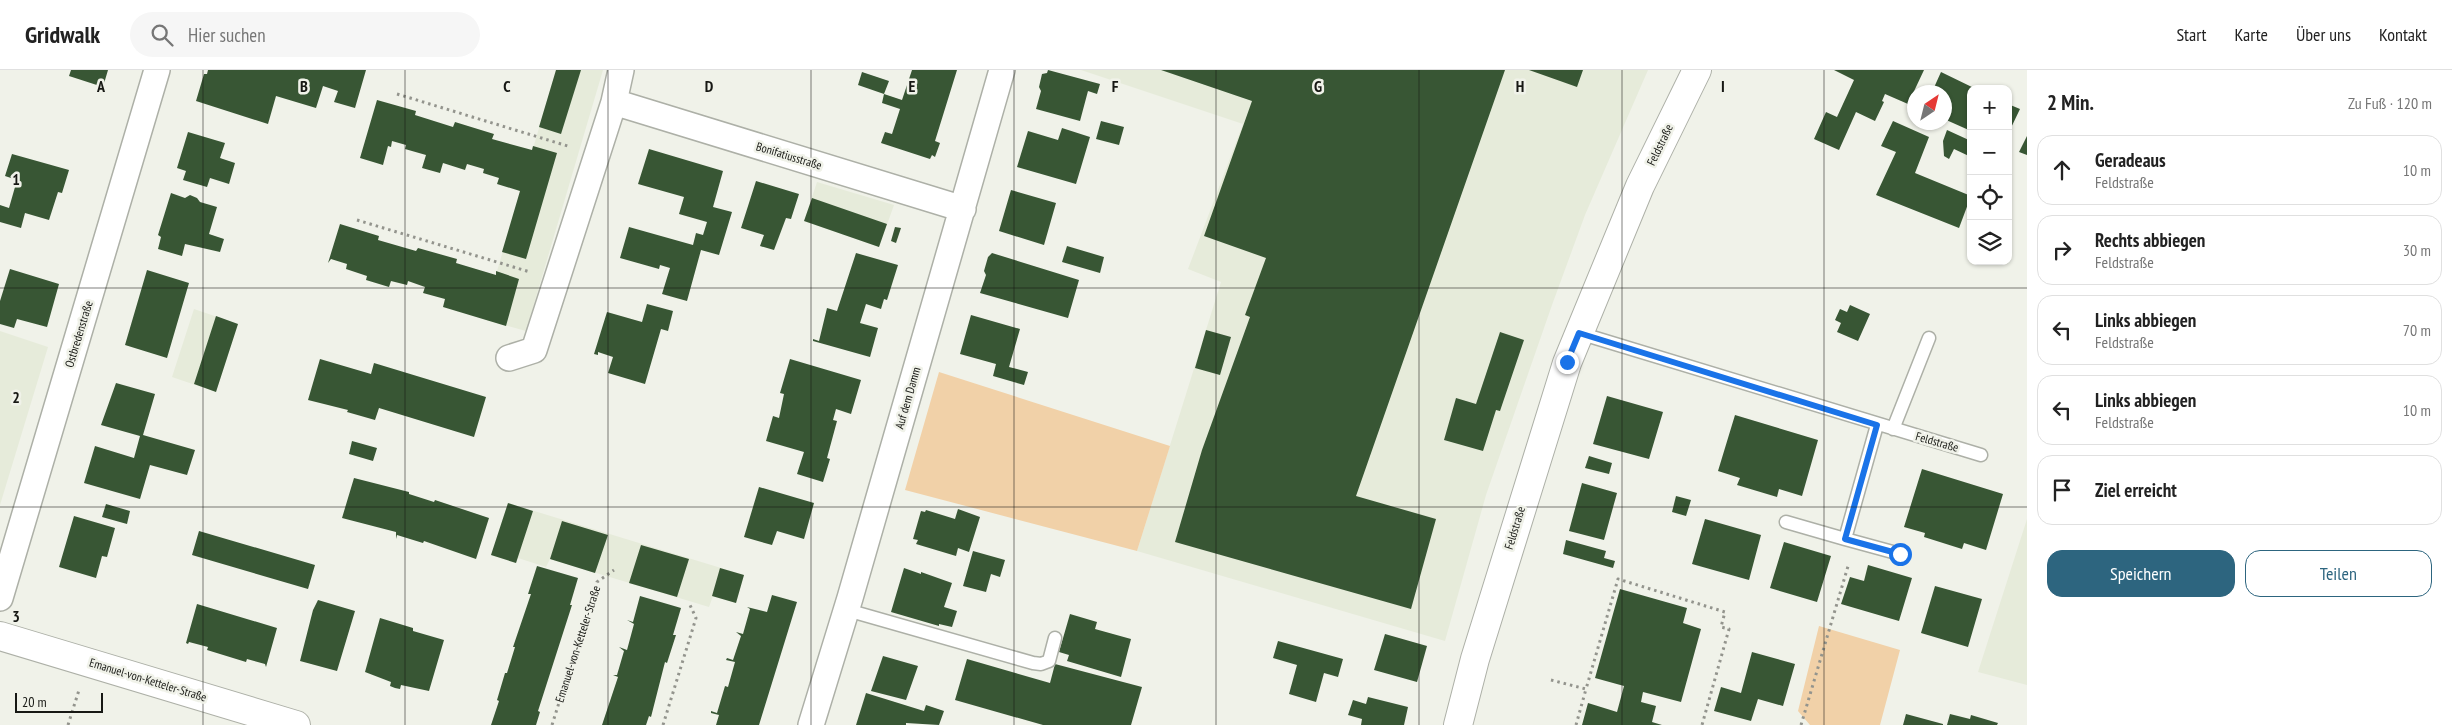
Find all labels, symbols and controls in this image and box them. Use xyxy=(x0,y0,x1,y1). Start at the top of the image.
search box xyxy=(130,12,480,57)
text: Gridwalk xyxy=(25,19,100,50)
icon: search xyxy=(148,21,176,49)
text: Hier suchen xyxy=(188,23,265,47)
text: Start xyxy=(2176,23,2207,46)
text: Karte xyxy=(2235,23,2268,46)
text: Über uns xyxy=(2296,23,2351,46)
text: Kontakt xyxy=(2379,23,2427,46)
text: A xyxy=(96,76,106,96)
text: B xyxy=(300,76,308,96)
text: C xyxy=(503,76,511,96)
text: D xyxy=(705,76,714,96)
text: E xyxy=(909,76,916,96)
text: F xyxy=(1112,76,1119,96)
text: G xyxy=(1314,76,1322,96)
text: H xyxy=(1516,76,1524,96)
text: I xyxy=(1721,76,1725,96)
north arrow xyxy=(1907,85,1952,130)
map controls xyxy=(1967,85,2012,265)
button: + xyxy=(1967,85,2012,130)
text: 2 Min. xyxy=(2047,89,2094,116)
text: Zu Fuß · 120 m xyxy=(2348,93,2432,113)
street label: Feldstraße xyxy=(1643,122,1676,168)
button: − xyxy=(1967,130,2012,175)
street label: Bonifatiusstraße xyxy=(754,138,824,173)
text: Geradeaus xyxy=(2095,148,2166,172)
icon: ahead xyxy=(2048,156,2076,184)
text: 10 m xyxy=(2403,160,2431,180)
text: 1 xyxy=(12,169,20,189)
text: Feldstraße xyxy=(2095,172,2154,192)
button: locate xyxy=(1967,175,2012,220)
button: layers xyxy=(1967,220,2012,265)
text: Rechts abbiegen xyxy=(2095,228,2205,252)
icon: right xyxy=(2048,236,2076,264)
text: 30 m xyxy=(2403,240,2431,260)
text: Feldstraße xyxy=(2095,252,2154,272)
street label: Ostbredenstraße xyxy=(61,299,96,369)
text: Links abbiegen xyxy=(2095,308,2196,332)
icon: left xyxy=(2048,316,2076,344)
text: 70 m xyxy=(2403,320,2431,340)
text: Feldstraße xyxy=(2095,332,2154,352)
route end xyxy=(1556,351,1579,374)
street label: Auf dem Damm xyxy=(892,365,924,431)
text: 2 xyxy=(12,387,20,407)
text: Links abbiegen xyxy=(2095,388,2196,412)
icon: left xyxy=(2048,396,2076,424)
text: 10 m xyxy=(2403,400,2431,420)
text: Feldstraße xyxy=(2095,412,2154,432)
street label: Feldstraße xyxy=(1914,428,1960,455)
icon: arrive xyxy=(2048,476,2076,504)
text: Ziel erreicht xyxy=(2095,478,2177,502)
street label: Feldstraße xyxy=(1501,505,1528,551)
route start xyxy=(1889,543,1912,566)
button: Speichern xyxy=(2047,550,2235,597)
button: Teilen xyxy=(2245,550,2432,597)
street label: Emanuel-von-Ketteler-Straße xyxy=(552,584,603,704)
text: 3 xyxy=(12,606,20,626)
street label: Emanuel-von-Ketteler-Straße xyxy=(88,655,209,705)
scale bar xyxy=(15,690,102,713)
text: 20 m xyxy=(22,693,47,711)

